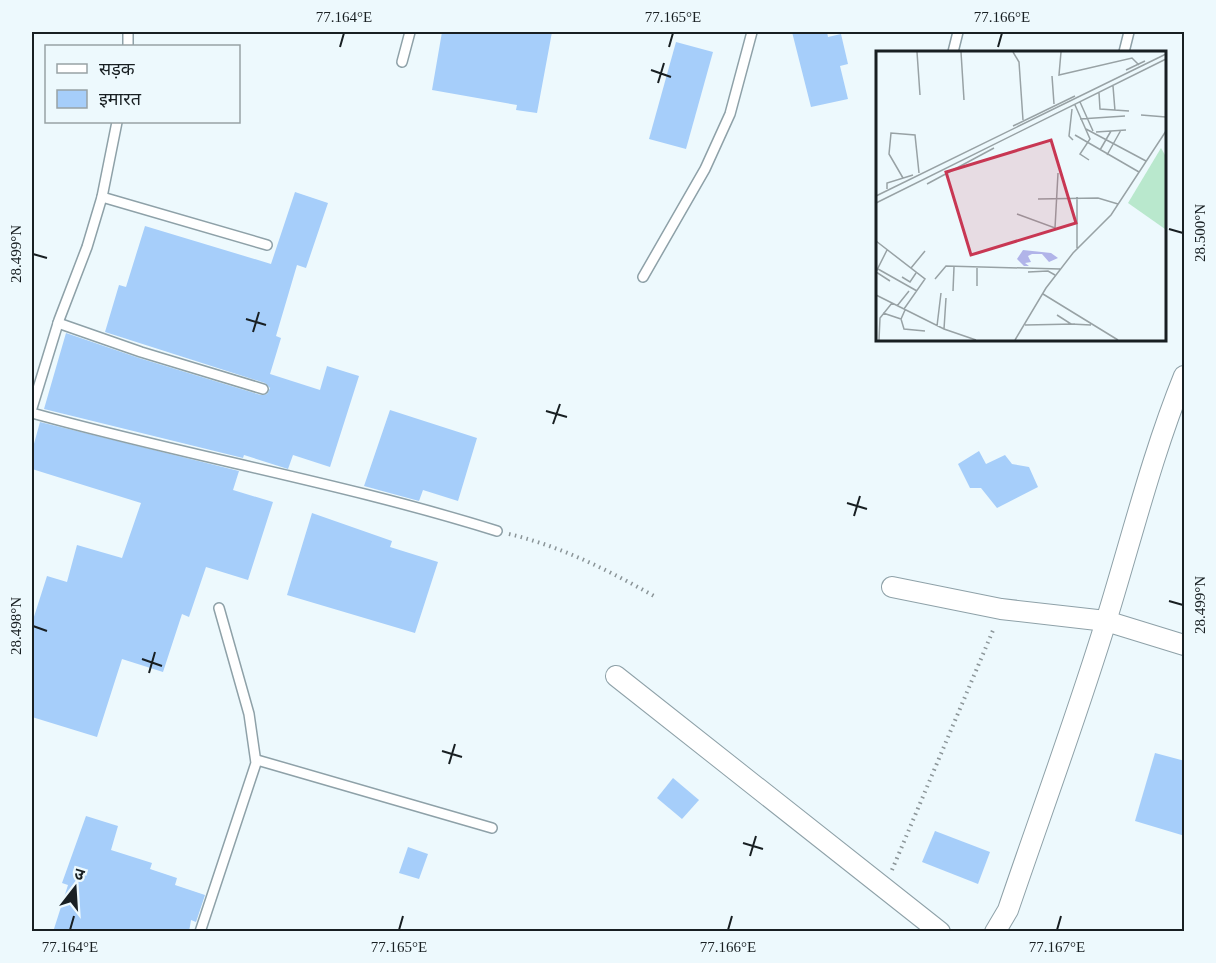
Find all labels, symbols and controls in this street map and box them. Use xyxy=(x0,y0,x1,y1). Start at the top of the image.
text: 77.164°E xyxy=(316,9,372,25)
text: 77.165°E xyxy=(645,9,701,25)
text: 77.166°E xyxy=(974,9,1030,25)
legend xyxy=(45,45,240,123)
inset map xyxy=(876,51,1165,340)
text: सड़क xyxy=(99,59,136,79)
text: इमारत xyxy=(99,89,142,109)
text: 28.500°N xyxy=(1192,204,1208,262)
text: 28.499°N xyxy=(8,225,24,283)
text: 28.499°N xyxy=(1192,576,1208,634)
text: 28.498°N xyxy=(8,597,24,655)
north arrow xyxy=(45,858,105,918)
text: उ xyxy=(72,865,87,884)
text: 77.164°E xyxy=(42,939,98,955)
text: 77.165°E xyxy=(371,939,427,955)
text: 77.166°E xyxy=(700,939,756,955)
text: 77.167°E xyxy=(1029,939,1085,955)

